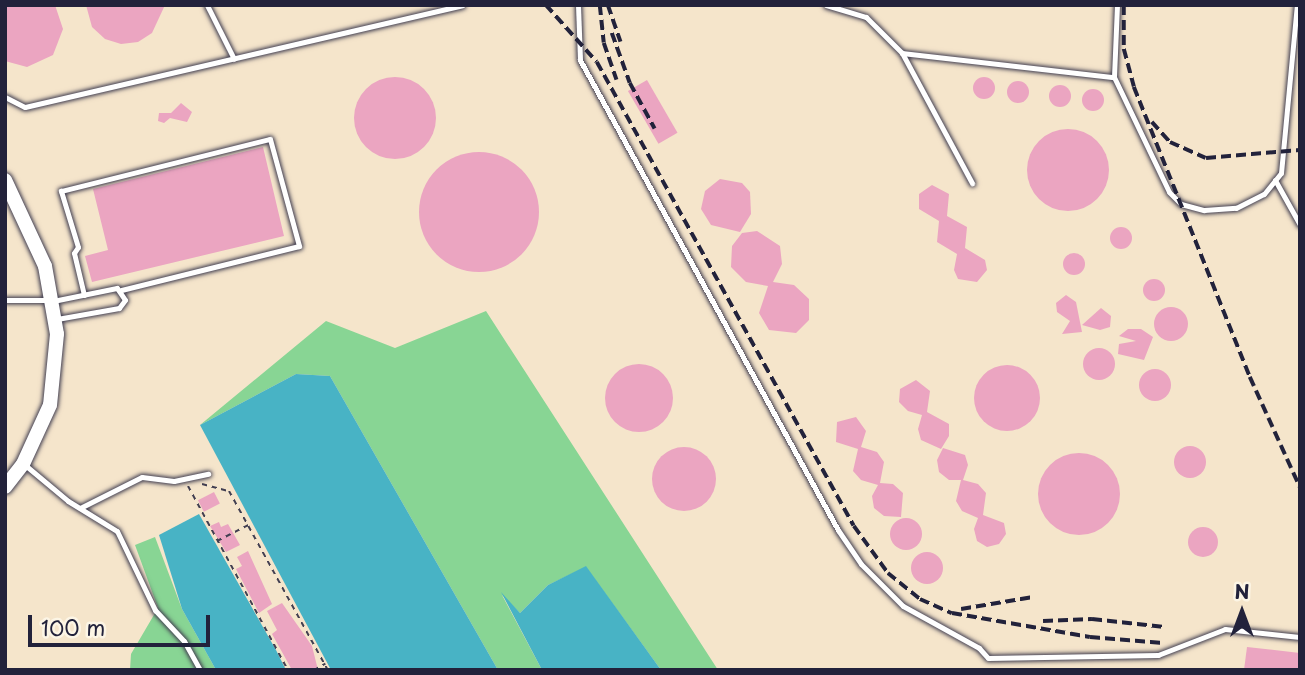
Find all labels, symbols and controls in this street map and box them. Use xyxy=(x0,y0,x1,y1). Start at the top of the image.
north arrow xyxy=(1207,577,1277,647)
text: N xyxy=(1234,577,1250,605)
scale bar xyxy=(32,602,214,646)
text: 100 m xyxy=(41,611,105,643)

